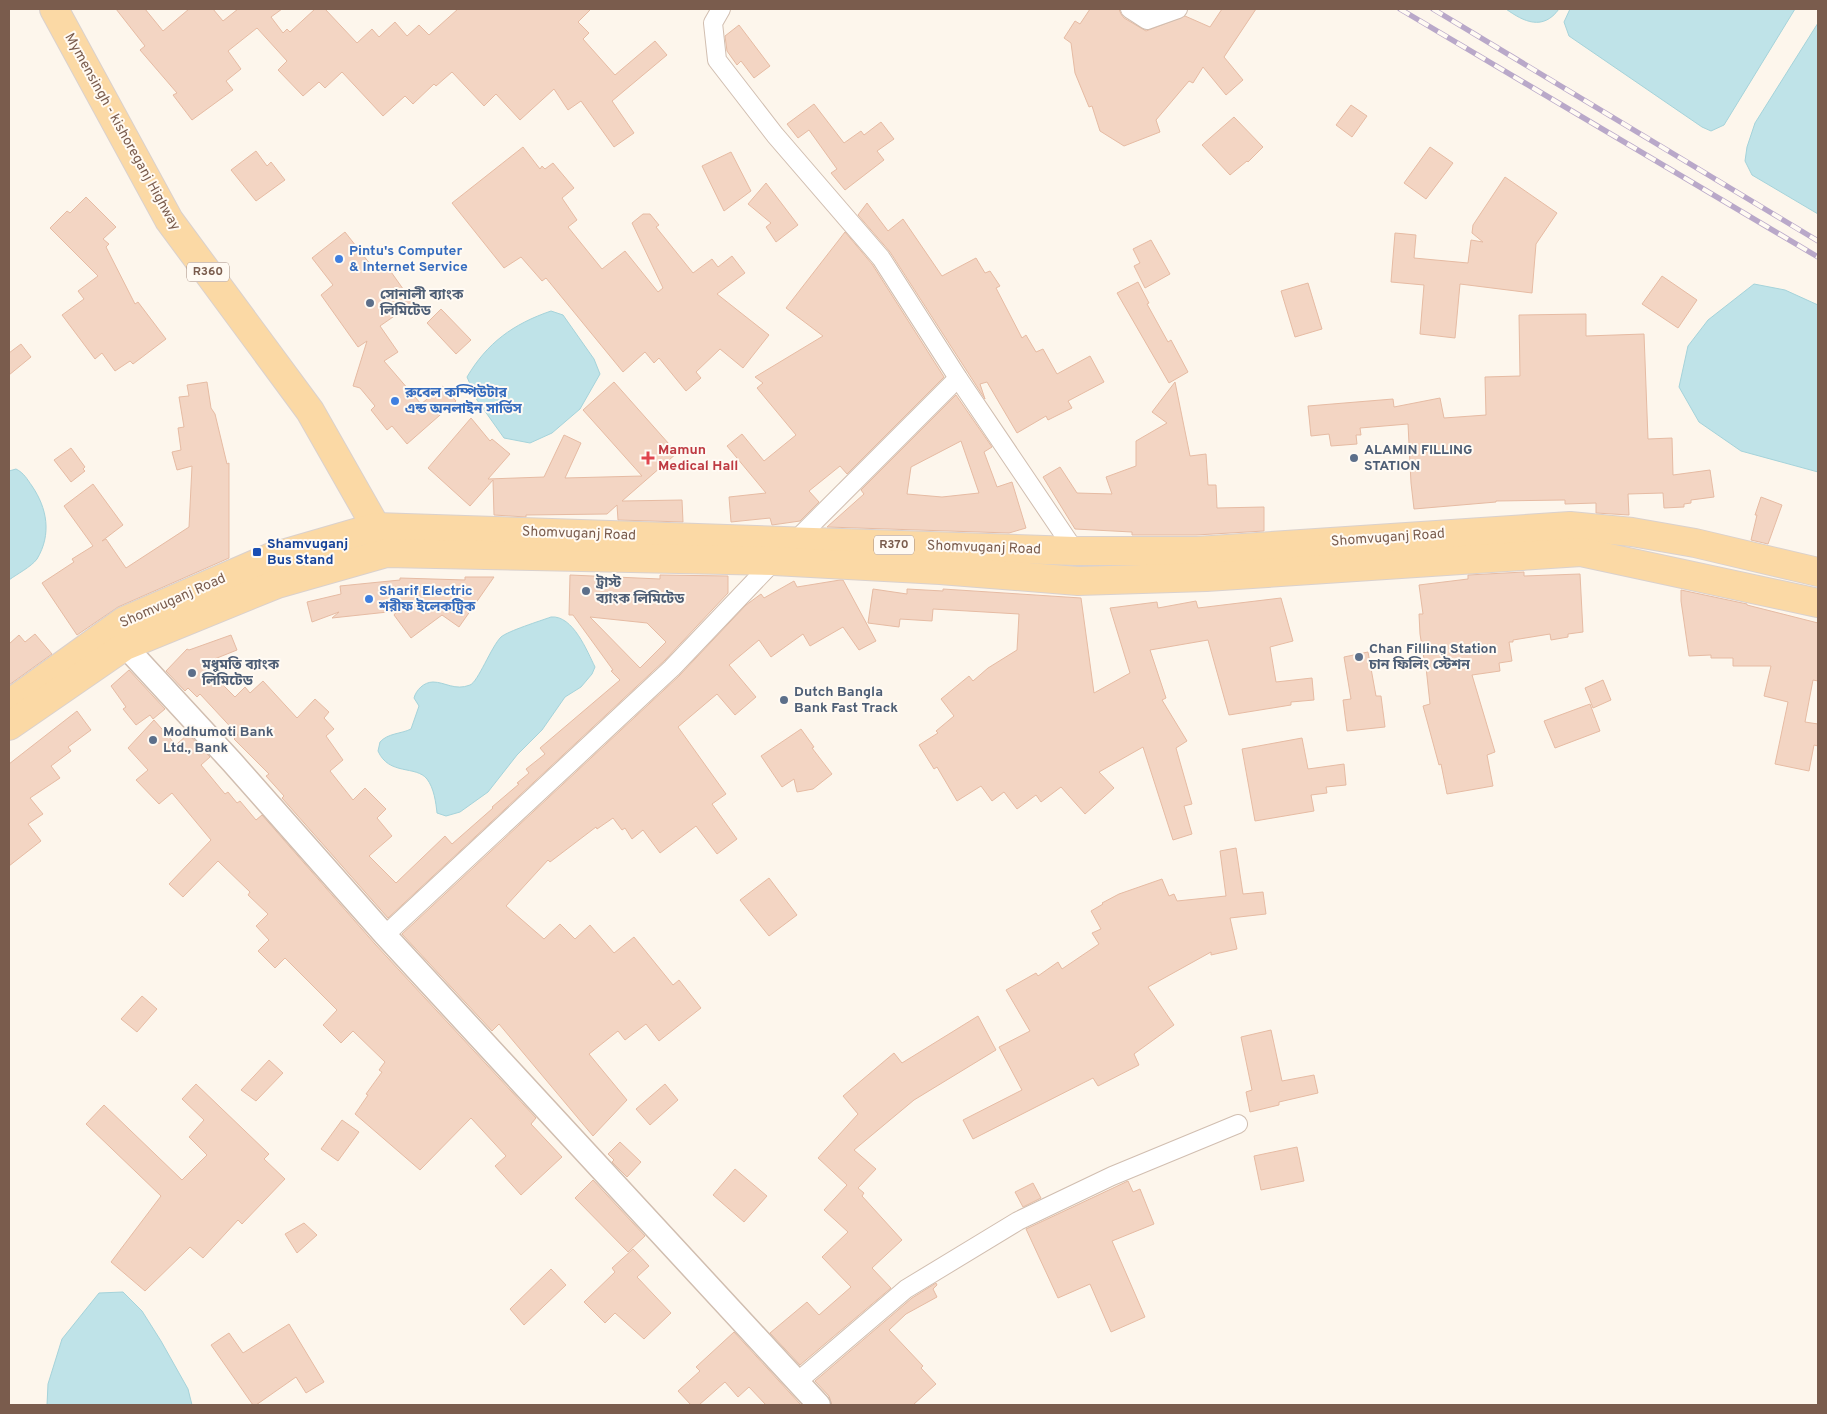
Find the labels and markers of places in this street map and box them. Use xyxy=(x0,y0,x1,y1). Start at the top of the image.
place label: Pintu's Computer & Internet Service xyxy=(349,243,468,276)
marker: Pintu's Computer & Internet Service xyxy=(333,253,345,265)
place label: সোনালী ব্যাংক লিমিটেড xyxy=(379,286,464,320)
marker: সোনালী ব্যাংক লিমিটেড xyxy=(364,297,376,309)
place label: রুবেল কম্পিউটার এন্ড অনলাইন সার্ভিস xyxy=(404,384,523,418)
marker: রুবেল কম্পিউটার এন্ড অনলাইন সার্ভিস xyxy=(389,395,401,407)
place label: Mamun Medical Hall xyxy=(658,442,738,475)
place label: ALAMIN FILLING STATION xyxy=(1364,442,1473,475)
marker: Mamun Medical Hall xyxy=(642,452,654,464)
marker: ALAMIN FILLING STATION xyxy=(1348,452,1360,464)
place label: Shamvuganj Bus Stand xyxy=(267,536,348,569)
marker: Shamvuganj Bus Stand xyxy=(251,546,263,558)
place label: ট্রাস্ট ব্যাংক লিমিটেড xyxy=(595,574,685,608)
place label: Sharif Electric শরীফ ইলেকট্রিক xyxy=(378,583,476,616)
marker: ট্রাস্ট ব্যাংক লিমিটেড xyxy=(580,585,592,597)
marker: Sharif Electric শরীফ ইলেকট্রিক xyxy=(363,593,375,605)
place label: Chan Filling Station চান ফিলিং স্টেশন xyxy=(1368,641,1497,674)
marker: Chan Filling Station চান ফিলিং স্টেশন xyxy=(1353,651,1365,663)
place label: মধুমতি ব্যাংক লিমিটেড xyxy=(201,656,280,690)
marker: মধুমতি ব্যাংক লিমিটেড xyxy=(186,667,198,679)
place label: Dutch Bangla Bank Fast Track xyxy=(794,684,898,717)
marker: Dutch Bangla Bank Fast Track xyxy=(778,694,790,706)
place label: Modhumoti Bank Ltd., Bank xyxy=(163,724,274,757)
marker: Modhumoti Bank Ltd., Bank xyxy=(147,734,159,746)

